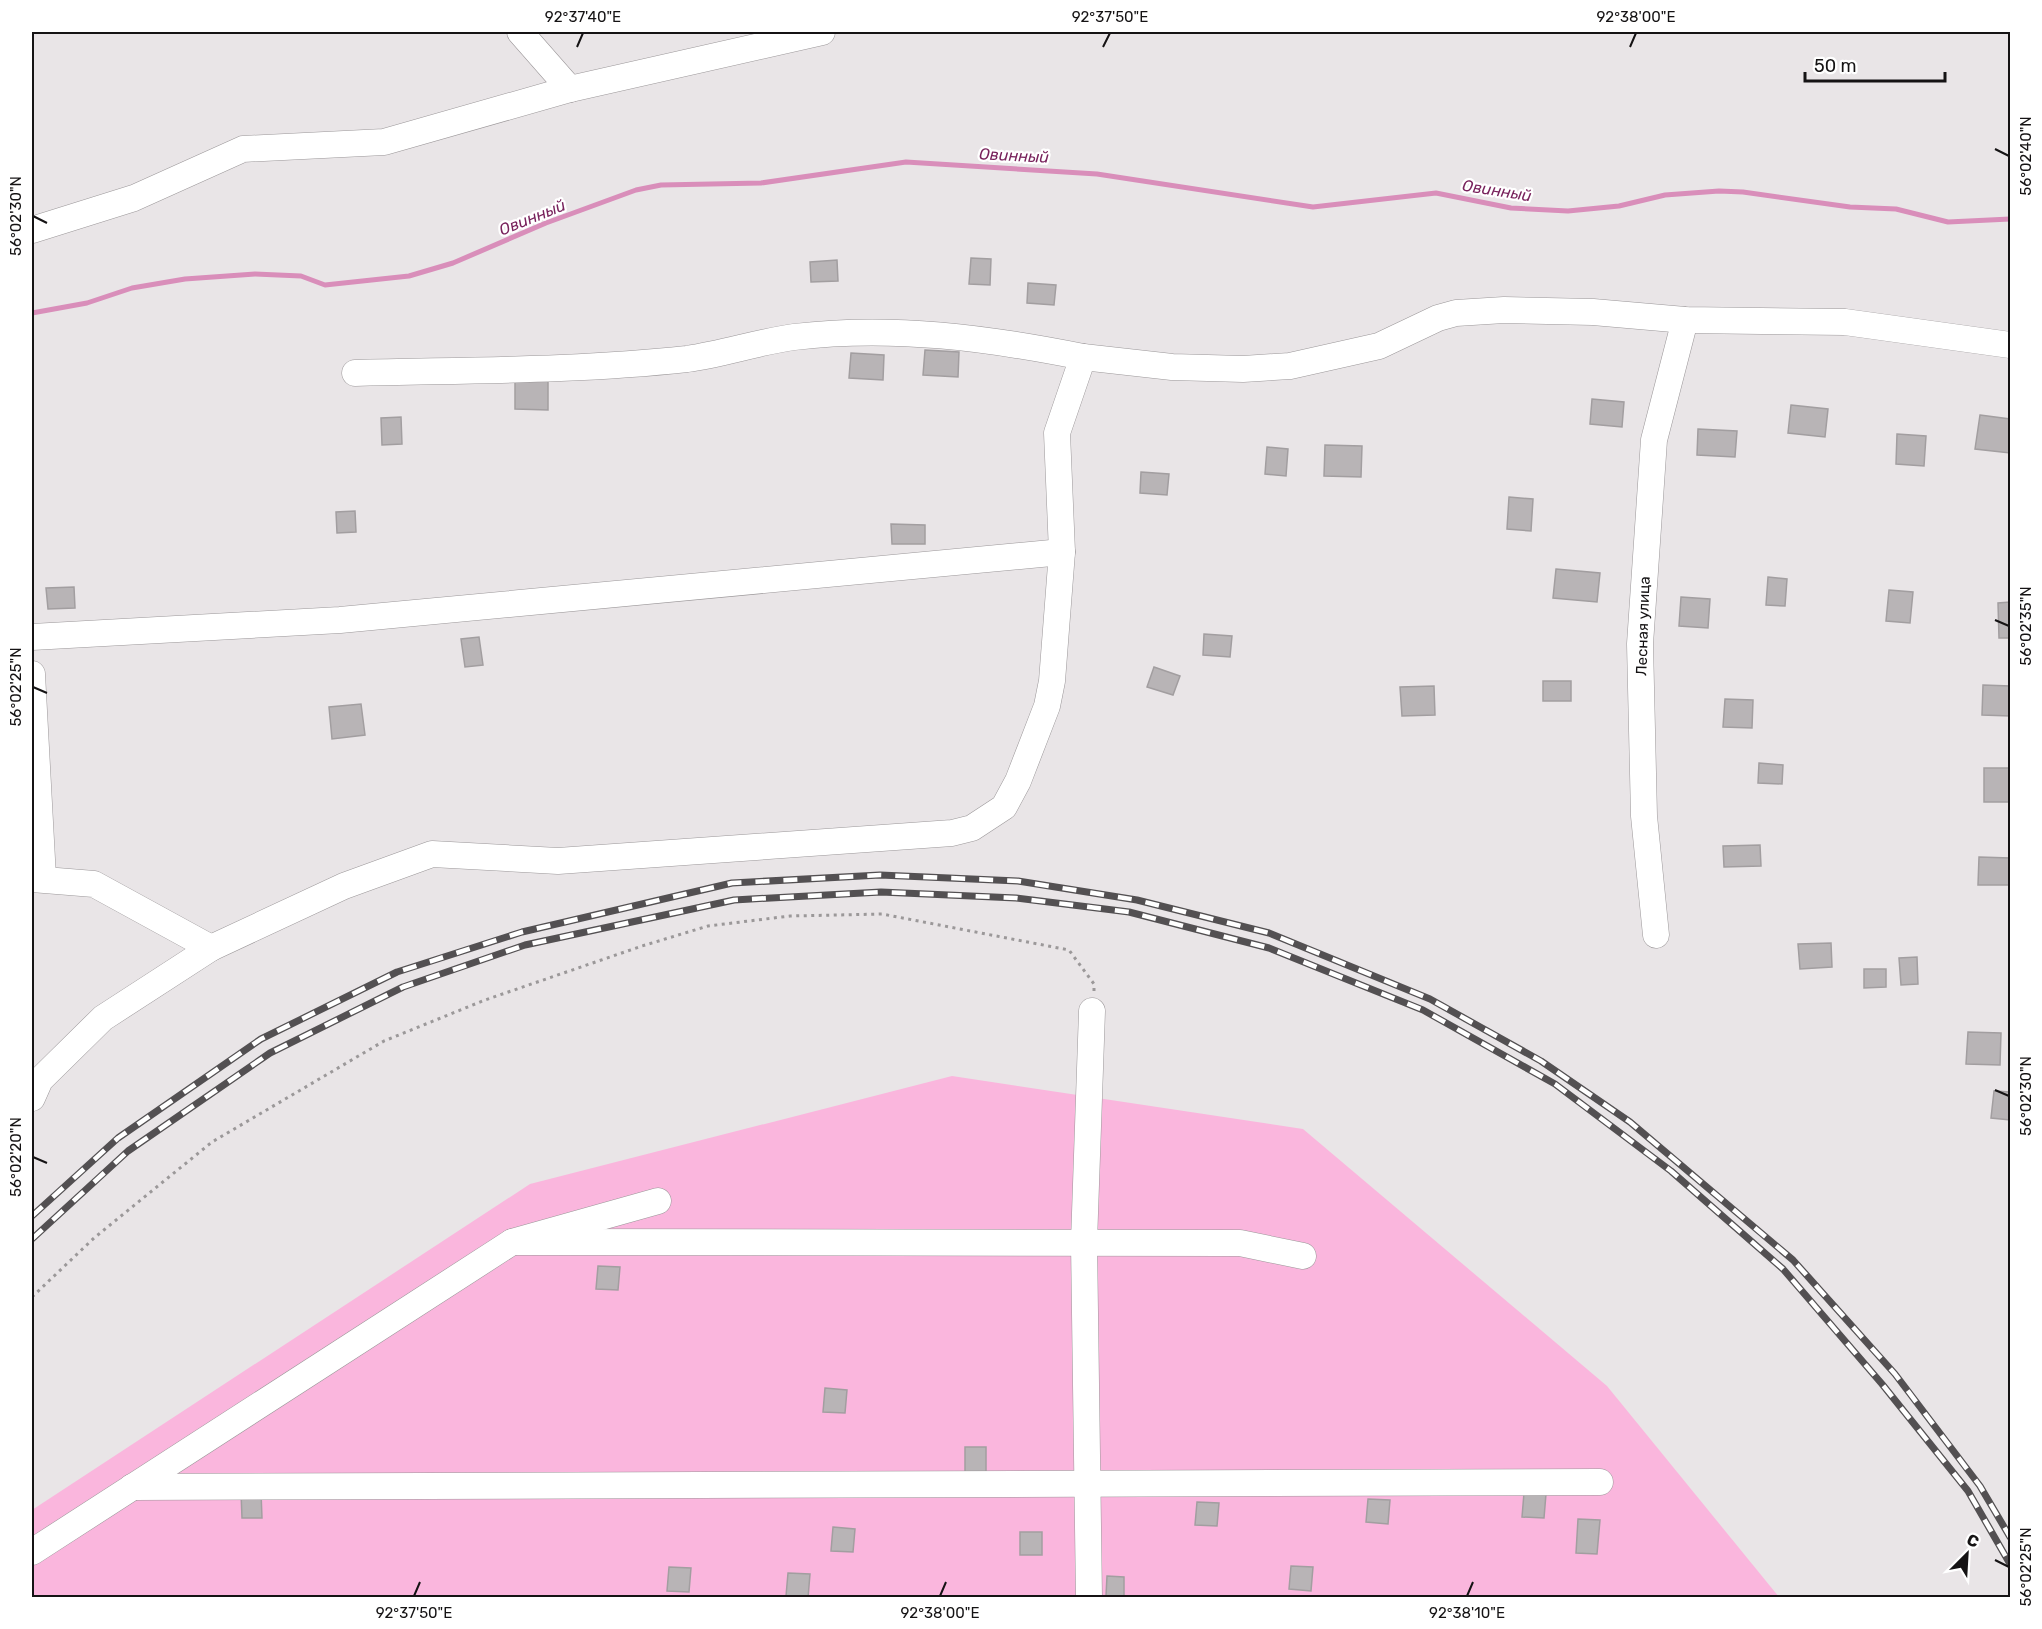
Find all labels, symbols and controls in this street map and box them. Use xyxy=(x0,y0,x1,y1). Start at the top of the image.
text: 92°37'40"E xyxy=(545,8,621,26)
text: 92°37'50"E xyxy=(1072,8,1148,26)
text: 92°38'00"E xyxy=(1596,8,1676,26)
scale bar xyxy=(1805,45,1944,83)
text: 50 m xyxy=(1814,55,1857,77)
text: 56°02'40"N xyxy=(2017,116,2035,196)
water label: Овинный xyxy=(979,144,1050,167)
text: 56°02'30"N xyxy=(7,176,25,256)
water label: Овинный xyxy=(1461,176,1533,205)
water label: Овинный xyxy=(496,195,568,239)
street label: Лесная улица xyxy=(1632,576,1654,676)
text: 56°02'35"N xyxy=(2017,586,2035,666)
text: 56°02'25"N xyxy=(7,647,25,727)
text: 56°02'30"N xyxy=(2017,1056,2035,1136)
text: 56°02'20"N xyxy=(7,1117,25,1197)
north arrow xyxy=(1937,1524,1997,1584)
text: 56°02'25"N xyxy=(2017,1527,2035,1607)
text: С xyxy=(1964,1530,1982,1552)
text: 92°37'50"E xyxy=(376,1604,452,1622)
text: 92°38'00"E xyxy=(900,1604,980,1622)
text: 92°38'10"E xyxy=(1429,1604,1505,1622)

